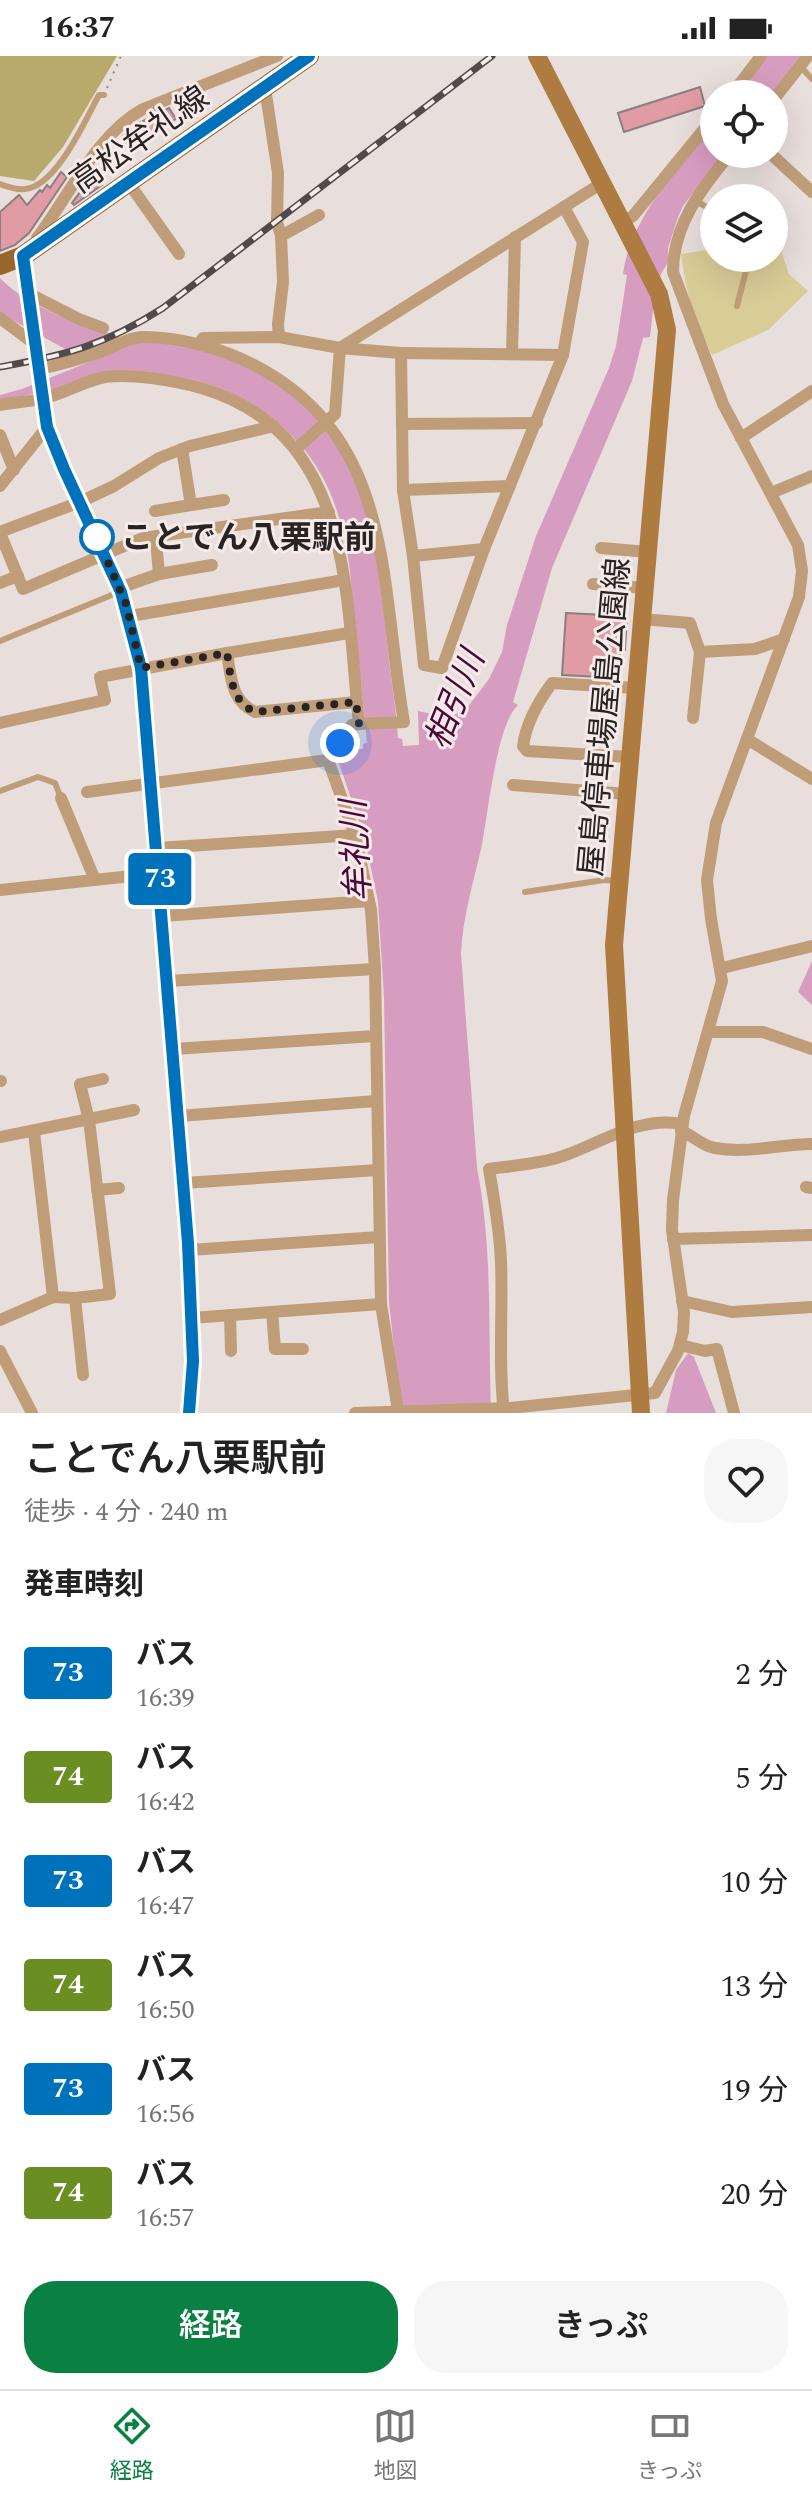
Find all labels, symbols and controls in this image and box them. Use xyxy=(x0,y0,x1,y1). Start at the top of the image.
text: 16:37 xyxy=(40,5,115,51)
street label: 高松牟礼線 xyxy=(60,74,219,206)
map controls xyxy=(700,80,788,272)
button: locate xyxy=(700,80,788,168)
button: layers xyxy=(700,184,788,272)
place label: ことでん八栗駅前 xyxy=(121,514,376,563)
marker: ことでん八栗駅前 xyxy=(80,520,114,554)
street label: 屋島停車場屋島公園線 xyxy=(567,556,644,879)
water label: 相引川 xyxy=(413,640,500,757)
your location xyxy=(320,723,360,763)
water label: 牟礼川 xyxy=(328,796,386,903)
line badge: 73 xyxy=(124,853,196,905)
text: 73 xyxy=(144,857,176,900)
text: ことでん八栗駅前 xyxy=(24,1431,327,1489)
button: heart xyxy=(704,1439,788,1523)
text: 徒歩 · 4 分 · 240 m xyxy=(24,1492,228,1532)
text: 発車時刻 xyxy=(24,1562,144,1608)
text: バス xyxy=(136,1632,196,1678)
text: 73 xyxy=(52,1651,84,1694)
text: 2 分 xyxy=(736,1652,788,1698)
text: 16:39 xyxy=(136,1678,195,1718)
text: バス xyxy=(136,1736,196,1782)
text: 74 xyxy=(52,1755,84,1798)
text: 5 分 xyxy=(736,1756,788,1802)
text: 16:42 xyxy=(136,1782,195,1822)
text: バス xyxy=(136,1840,196,1886)
text: 73 xyxy=(52,1859,84,1902)
text: 10 分 xyxy=(721,1860,788,1906)
text: 16:47 xyxy=(136,1886,195,1926)
text: バス xyxy=(136,1944,196,1990)
text: 74 xyxy=(52,1963,84,2006)
text: 13 分 xyxy=(721,1964,788,2010)
text: 16:50 xyxy=(136,1990,195,2030)
text: バス xyxy=(136,2048,196,2094)
text: 73 xyxy=(52,2067,84,2110)
text: 19 分 xyxy=(721,2068,788,2114)
text: 16:56 xyxy=(136,2094,195,2134)
text: バス xyxy=(136,2152,196,2198)
text: 74 xyxy=(52,2171,84,2214)
text: 20 分 xyxy=(721,2172,788,2218)
text: 16:57 xyxy=(136,2198,195,2238)
button: 経路 xyxy=(24,2281,398,2373)
button: きっぷ xyxy=(414,2281,788,2373)
tab: 経路 xyxy=(110,2404,154,2488)
tab: 地図 xyxy=(373,2404,417,2488)
tab: きっぷ xyxy=(637,2404,702,2488)

